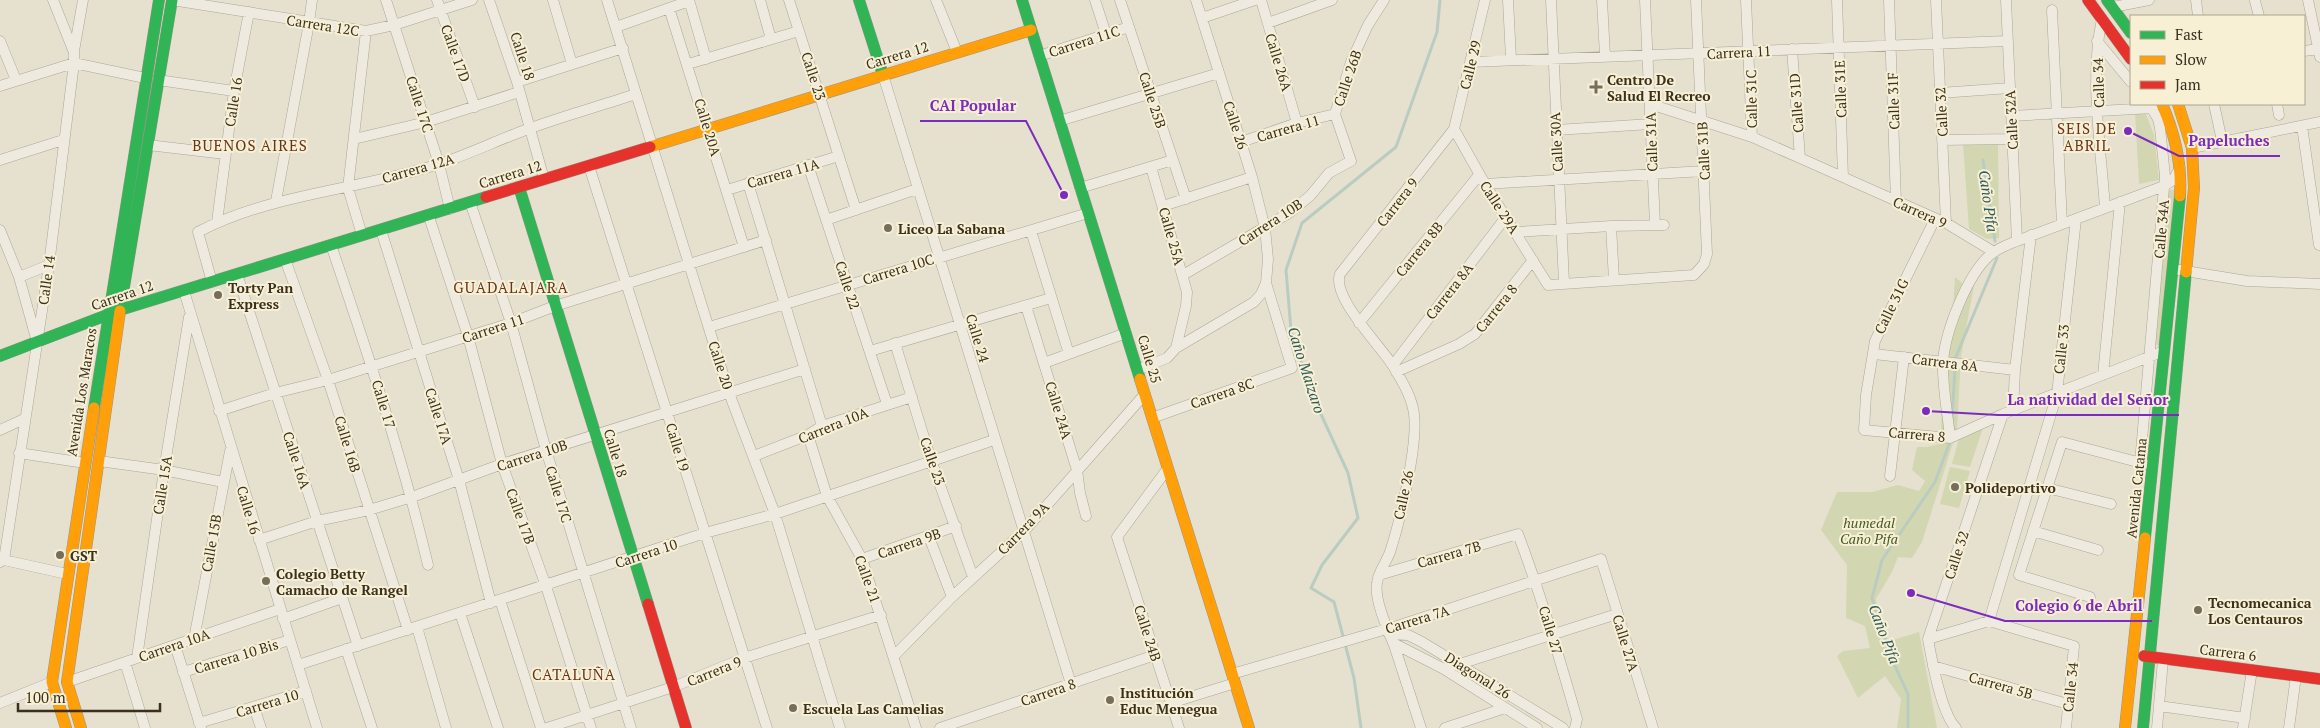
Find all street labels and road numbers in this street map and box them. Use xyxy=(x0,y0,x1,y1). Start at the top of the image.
street label: Carrera 12C xyxy=(285,10,361,40)
street label: Carrera 11C xyxy=(1046,21,1122,61)
street label: Calle 17D xyxy=(437,22,475,84)
street label: Calle 18 xyxy=(506,29,540,83)
street label: Calle 26A xyxy=(1261,31,1297,94)
street label: Carrera 12 xyxy=(863,36,931,74)
street label: Calle 29 xyxy=(1455,38,1485,92)
street label: Carrera 11 xyxy=(1706,41,1772,63)
street label: Calle 26B xyxy=(1328,47,1366,109)
street label: Calle 23 xyxy=(797,49,831,103)
street label: Calle 34 xyxy=(2088,57,2108,108)
street label: Calle 31E xyxy=(1829,60,1851,118)
street label: Calle 25B xyxy=(1135,69,1171,131)
street label: Calle 31C xyxy=(1741,69,1761,129)
street label: Calle 31D xyxy=(1784,72,1808,133)
street label: Calle 31F xyxy=(1883,72,1903,130)
street label: Calle 17C xyxy=(402,73,438,135)
street label: Calle 16 xyxy=(220,75,246,128)
street label: Calle 32 xyxy=(1930,87,1952,137)
street label: Calle 32A xyxy=(2000,89,2022,150)
street label: Calle 20A xyxy=(690,96,726,159)
street label: Calle 26 xyxy=(1219,98,1253,152)
street label: Carrera 11 xyxy=(1254,110,1322,146)
street label: Calle 30A xyxy=(1545,111,1567,172)
street label: Calle 31A xyxy=(1640,112,1662,172)
street label: Calle 31B xyxy=(1692,121,1714,181)
street label: Carrera 12A xyxy=(380,149,457,187)
street label: Carrera 11A xyxy=(745,154,822,192)
street label: Carrera 12 xyxy=(476,155,544,193)
street label: Carrera 9 xyxy=(1372,174,1422,230)
street label: Calle 29A xyxy=(1476,177,1524,237)
street label: Carrera 9 xyxy=(1890,192,1950,232)
street label: Carrera 10B xyxy=(1234,194,1306,250)
street label: Calle 34A xyxy=(2149,198,2173,259)
street label: Calle 25A xyxy=(1155,205,1189,268)
street label: Carrera 8B xyxy=(1391,217,1447,281)
street label: Carrera 10C xyxy=(860,249,936,289)
street label: Calle 14 xyxy=(33,253,59,306)
street label: Calle 22 xyxy=(831,258,865,312)
street label: Carrera 8A xyxy=(1421,259,1477,323)
street label: Carrera 12 xyxy=(88,275,156,315)
street label: Calle 31G xyxy=(1869,275,1913,337)
street label: Carrera 8 xyxy=(1471,280,1521,336)
street label: Carrera 11 xyxy=(459,309,527,347)
street label: Calle 24 xyxy=(962,311,995,365)
street label: Calle 33 xyxy=(2049,323,2073,375)
street label: Avenida Los Maracos xyxy=(61,326,101,458)
street label: Calle 25 xyxy=(1134,332,1166,386)
street label: Calle 20 xyxy=(704,338,738,392)
street label: Carrera 8A xyxy=(1911,349,1980,376)
street label: Carrera 8C xyxy=(1188,373,1256,413)
street label: Calle 17 xyxy=(368,377,400,431)
street label: Calle 24A xyxy=(1041,379,1077,442)
street label: Calle 17A xyxy=(421,385,457,447)
street label: Carrera 10A xyxy=(795,402,871,448)
street label: Calle 16B xyxy=(330,413,366,475)
street label: Calle 19 xyxy=(662,420,694,474)
street label: Carrera 8 xyxy=(1888,422,1946,446)
street label: Calle 18 xyxy=(600,426,632,480)
street label: Calle 16A xyxy=(279,429,315,492)
street label: Calle 23 xyxy=(916,434,950,488)
street label: Carrera 10B xyxy=(494,435,570,475)
street label: Avenida Catama xyxy=(2121,437,2151,539)
street label: Calle 15A xyxy=(148,454,176,516)
street label: Calle 17C xyxy=(541,463,577,525)
street label: Calle 26 xyxy=(1389,468,1418,521)
street label: Calle 16 xyxy=(233,483,266,537)
street label: Calle 17B xyxy=(502,485,540,547)
street label: Carrera 9A xyxy=(993,497,1053,559)
street label: Calle 15B xyxy=(197,513,225,573)
street label: Carrera 9B xyxy=(875,523,943,563)
street label: Calle 32 xyxy=(1939,528,1973,582)
street label: Carrera 10 xyxy=(612,534,680,572)
street label: Carrera 7B xyxy=(1415,536,1483,572)
street label: Calle 21 xyxy=(851,552,885,606)
street label: Carrera 7A xyxy=(1383,600,1452,638)
street label: Calle 24B xyxy=(1130,602,1166,664)
street label: Calle 27 xyxy=(1535,603,1567,657)
street label: Calle 27A xyxy=(1608,612,1644,674)
street label: Carrera 10A xyxy=(136,624,213,666)
street label: Carrera 10 Bis xyxy=(192,634,280,678)
street label: Carrera 6 xyxy=(2198,639,2258,665)
street label: Diagonal 26 xyxy=(1441,647,1515,703)
street label: Carrera 9 xyxy=(684,651,744,691)
street label: Calle 34 xyxy=(2058,661,2082,713)
street label: Carrera 5B xyxy=(1967,667,2035,703)
street label: Carrera 8 xyxy=(1018,674,1078,710)
street label: Carrera 10 xyxy=(233,684,301,722)

